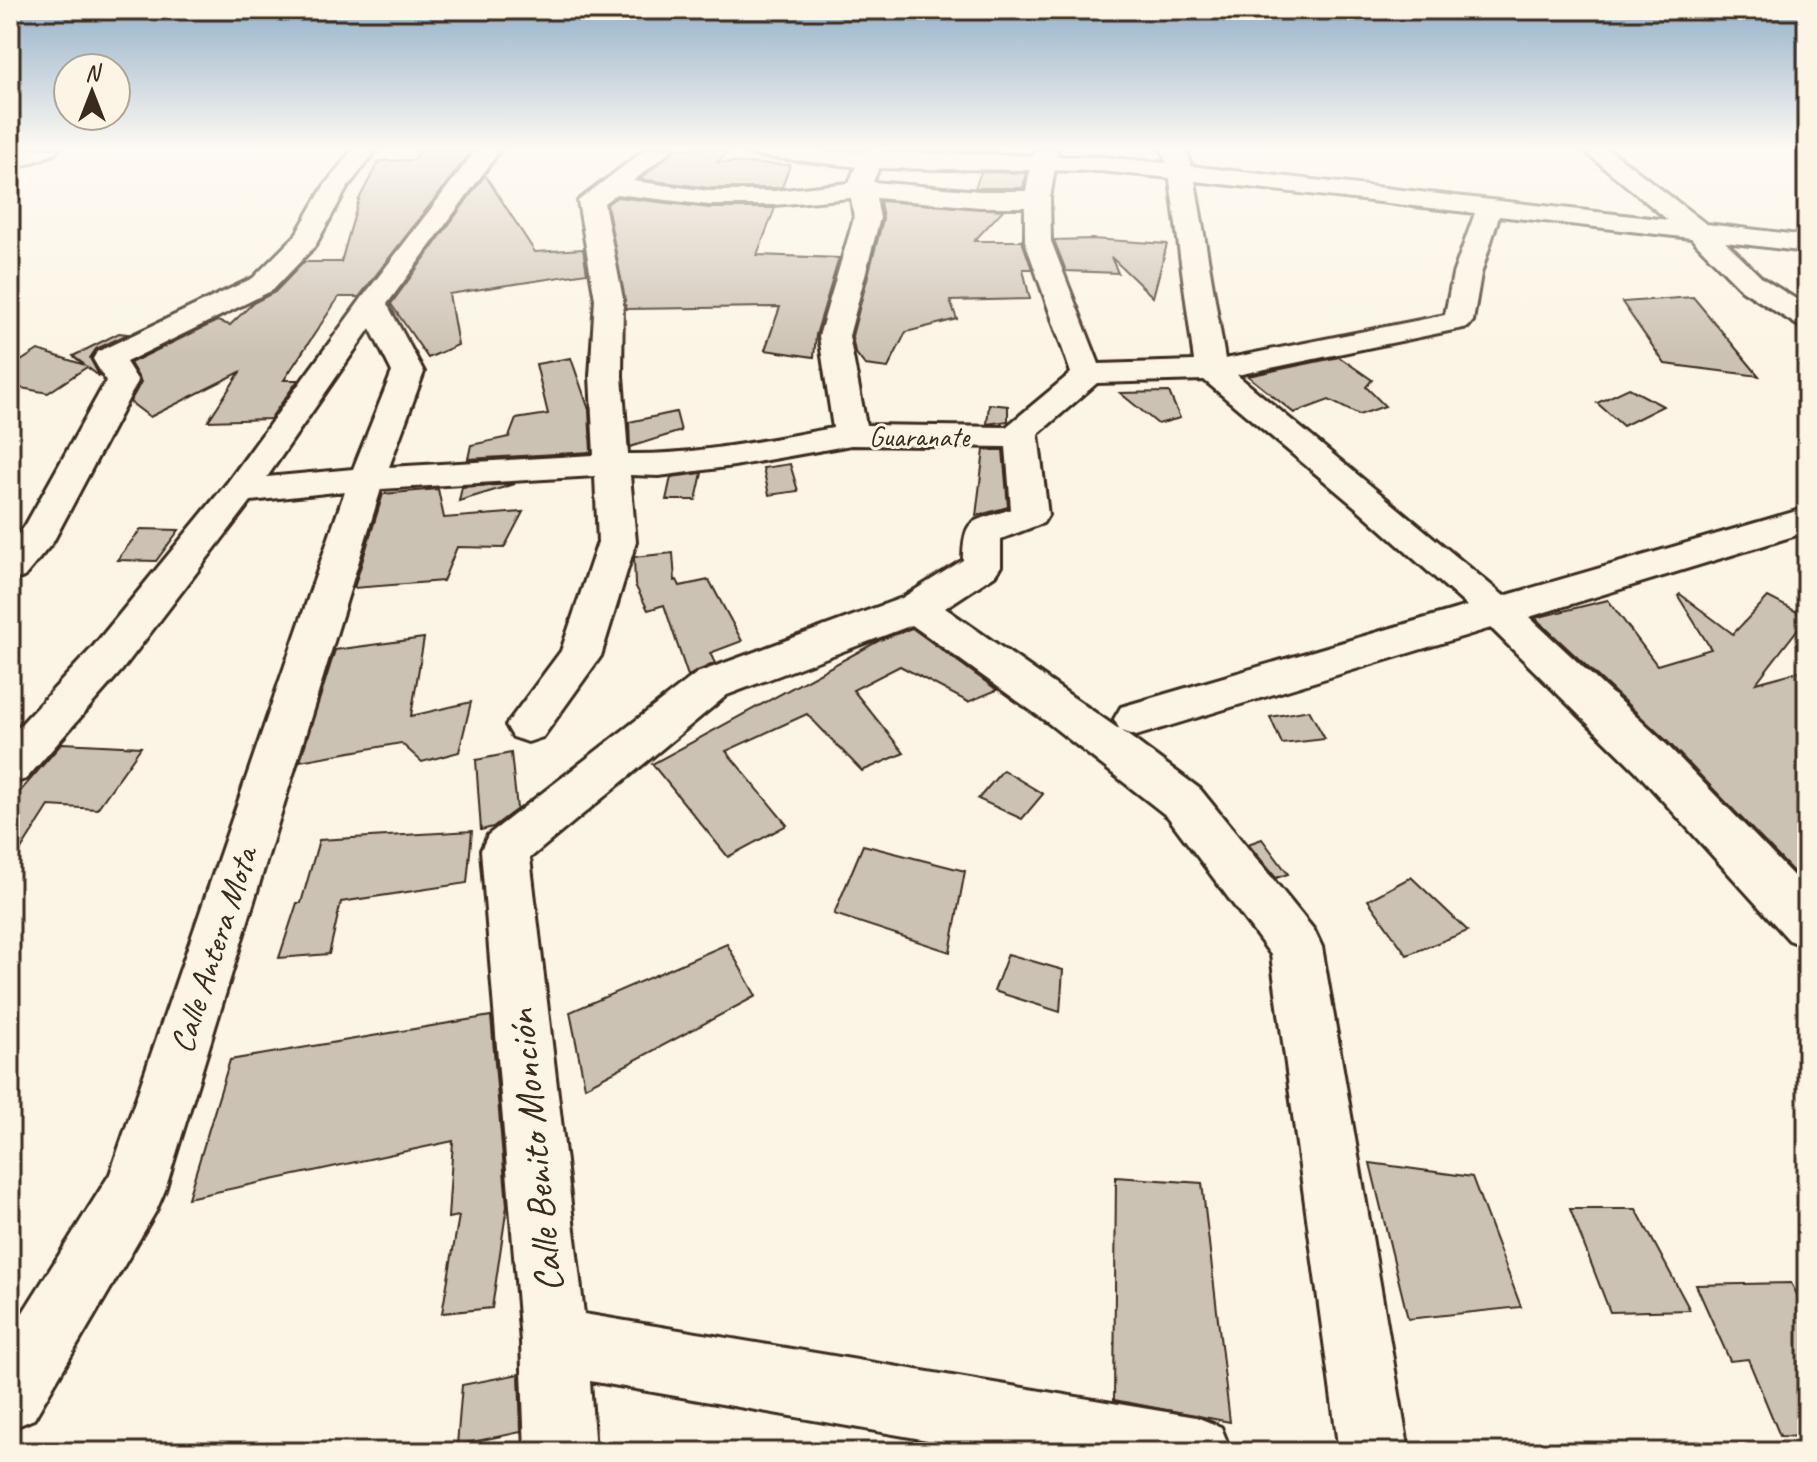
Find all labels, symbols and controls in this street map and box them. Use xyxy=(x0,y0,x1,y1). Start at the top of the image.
north arrow xyxy=(52,52,132,132)
text: N xyxy=(85,59,102,87)
street label: Guaranate xyxy=(869,419,971,454)
street label: Calle Antera Mota xyxy=(160,839,267,1058)
street label: Calle Benito Monción xyxy=(495,1006,575,1295)

